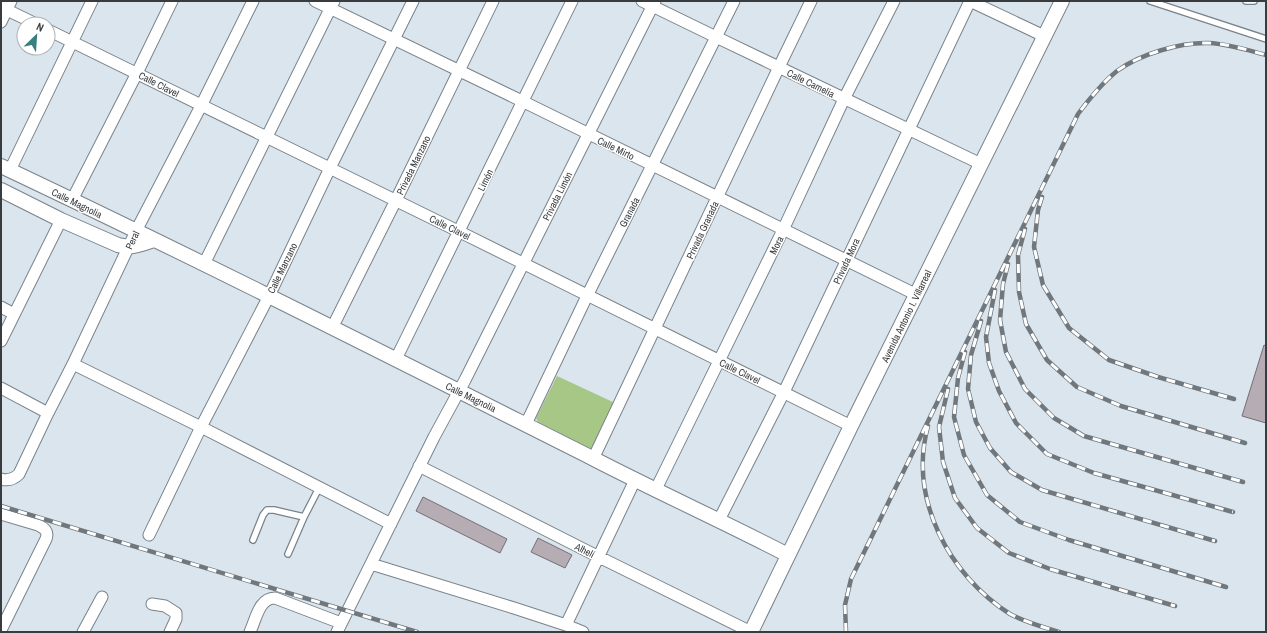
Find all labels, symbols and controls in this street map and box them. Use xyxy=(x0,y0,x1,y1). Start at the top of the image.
north arrow xyxy=(16,16,56,56)
text: N xyxy=(34,19,46,35)
street label: Calle Camelia xyxy=(785,66,837,101)
street label: Calle Clavel xyxy=(136,69,181,100)
street label: Privada Manzano xyxy=(394,133,434,197)
street label: Calle Mirto xyxy=(595,134,637,163)
street label: Limón xyxy=(475,167,496,193)
street label: Privada Limón xyxy=(540,170,575,223)
street label: Calle Magnolia xyxy=(49,186,105,221)
street label: Granada xyxy=(616,195,643,229)
street label: Privada Granada xyxy=(683,199,722,261)
street label: Calle Clavel xyxy=(427,212,472,243)
street label: Peral xyxy=(123,229,142,252)
street label: Mora xyxy=(767,234,787,256)
street label: Privada Mora xyxy=(830,236,863,286)
street label: Calle Manzano xyxy=(265,240,300,296)
street label: Avenida Antonio I. Villarreal xyxy=(878,268,935,366)
street label: Calle Clavel xyxy=(717,356,762,387)
street label: Calle Magnolia xyxy=(443,380,499,415)
street label: Alhelí xyxy=(572,540,598,561)

